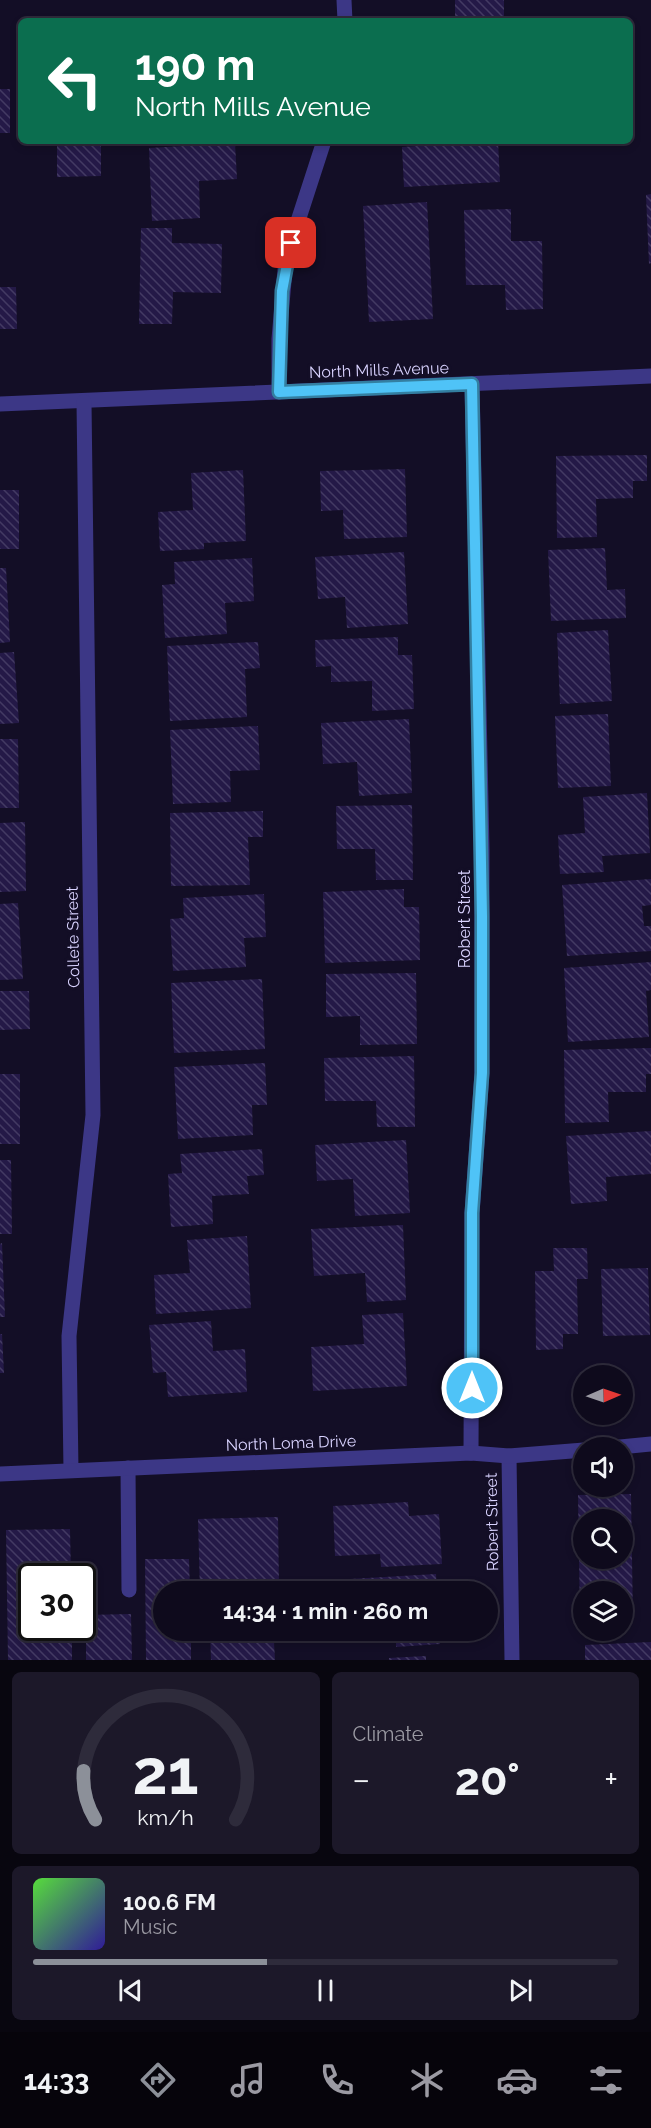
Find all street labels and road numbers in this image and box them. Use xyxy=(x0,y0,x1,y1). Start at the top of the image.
street label: North Mills Avenue xyxy=(309,358,449,382)
street label: Robert Street xyxy=(455,869,474,968)
street label: Collete Street xyxy=(63,885,83,988)
street label: North Loma Drive xyxy=(225,1431,357,1455)
street label: Robert Street xyxy=(482,1472,502,1571)

